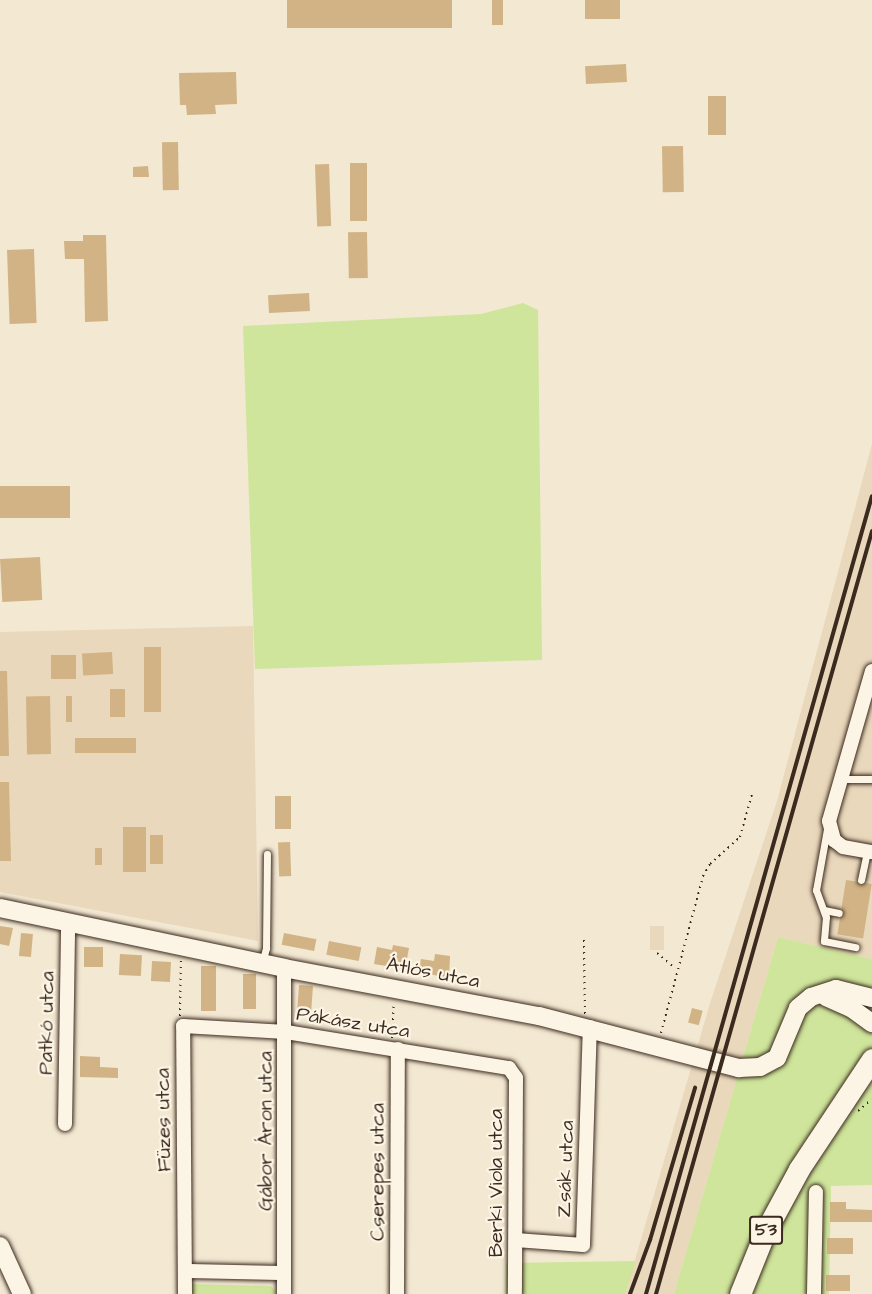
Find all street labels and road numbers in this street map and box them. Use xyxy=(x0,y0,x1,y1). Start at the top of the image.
street label: Átlós utca xyxy=(384,952,482,994)
street label: Patkó utca xyxy=(34,971,60,1075)
street label: Pákász utca xyxy=(295,1002,411,1044)
street label: Gábor Áron utca xyxy=(254,1051,278,1211)
street label: Füzes utca xyxy=(151,1068,177,1172)
street label: Cserepes utca xyxy=(366,1103,390,1241)
street label: Berki Viola utca xyxy=(484,1109,508,1257)
street label: Zsák utca xyxy=(552,1120,580,1218)
road number: 53 xyxy=(748,1215,784,1245)

